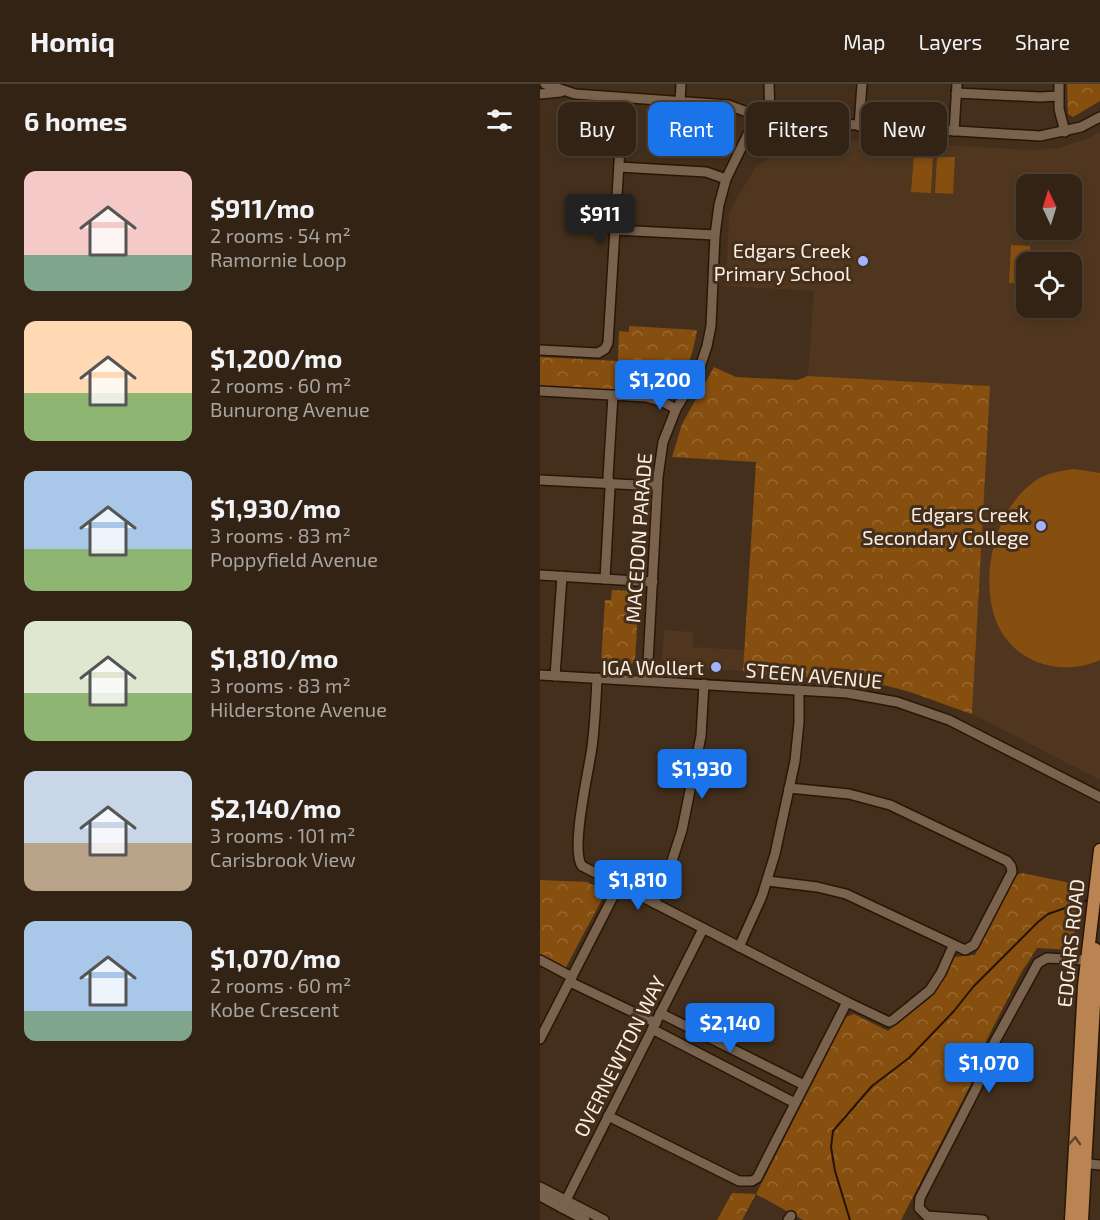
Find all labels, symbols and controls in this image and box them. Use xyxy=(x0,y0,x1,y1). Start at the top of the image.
text: Homiq xyxy=(30,24,115,58)
text: Map xyxy=(843,29,885,54)
text: Layers xyxy=(918,29,982,54)
text: Share xyxy=(1015,29,1070,54)
chip: Buy xyxy=(558,102,636,156)
chip: Rent xyxy=(648,102,734,156)
chip: Filters xyxy=(746,102,849,156)
chip: New xyxy=(861,102,947,156)
icon: filters xyxy=(483,104,516,137)
text: 6 homes xyxy=(24,105,127,136)
north arrow xyxy=(1016,174,1082,240)
map controls xyxy=(1016,174,1082,318)
text: $911/mo xyxy=(210,192,315,223)
pin: $911 xyxy=(564,194,636,245)
icon: home xyxy=(72,195,144,267)
text: $911 xyxy=(580,201,620,225)
text: 2 rooms · 54 m² xyxy=(210,223,351,247)
place label: Edgars Creek Primary School xyxy=(714,238,851,285)
text: Ramornie Loop xyxy=(210,247,347,271)
button: locate xyxy=(1016,252,1082,318)
marker: Edgars Creek Primary School xyxy=(856,254,870,268)
text: $1,200/mo xyxy=(210,342,342,373)
icon: home xyxy=(72,345,144,417)
pin: $1,200 xyxy=(611,360,709,411)
text: $1,200 xyxy=(629,367,691,391)
text: 2 rooms · 60 m² xyxy=(210,373,351,397)
text: Bunurong Avenue xyxy=(210,397,370,421)
street label: MACEDON PARADE xyxy=(620,452,656,624)
text: $1,930/mo xyxy=(210,492,341,523)
icon: home xyxy=(72,495,144,567)
place label: Edgars Creek Secondary College xyxy=(862,502,1029,549)
marker: Edgars Creek Secondary College xyxy=(1034,519,1048,533)
text: 3 rooms · 83 m² xyxy=(210,523,351,547)
text: Poppyfield Avenue xyxy=(210,547,378,571)
text: $1,810/mo xyxy=(210,642,338,673)
icon: home xyxy=(72,645,144,717)
place label: IGA Wollert xyxy=(602,655,704,679)
street label: STEEN AVENUE xyxy=(745,657,883,693)
marker: IGA Wollert xyxy=(709,660,723,674)
text: 3 rooms · 83 m² xyxy=(210,673,351,697)
text: Hilderstone Avenue xyxy=(210,697,387,721)
pin: $1,930 xyxy=(653,749,751,800)
text: $1,930 xyxy=(672,756,732,780)
text: $2,140/mo xyxy=(210,792,341,823)
icon: home xyxy=(72,795,144,867)
text: 3 rooms · 101 m² xyxy=(210,823,356,847)
text: Carisbrook View xyxy=(210,847,356,871)
pin: $1,810 xyxy=(589,860,687,911)
text: $1,810 xyxy=(609,867,667,891)
street label: EDGARS ROAD xyxy=(1051,878,1089,1008)
text: $1,070/mo xyxy=(210,942,341,973)
icon: home xyxy=(72,945,144,1017)
street label: OVERNEWTON WAY xyxy=(568,971,670,1141)
text: 2 rooms · 60 m² xyxy=(210,973,351,997)
text: Kobe Crescent xyxy=(210,997,339,1021)
pin: $2,140 xyxy=(681,1003,779,1054)
text: $2,140 xyxy=(699,1010,761,1034)
pin: $1,070 xyxy=(940,1043,1038,1094)
text: $1,070 xyxy=(959,1050,1019,1074)
one-way arrow xyxy=(1068,1136,1081,1145)

